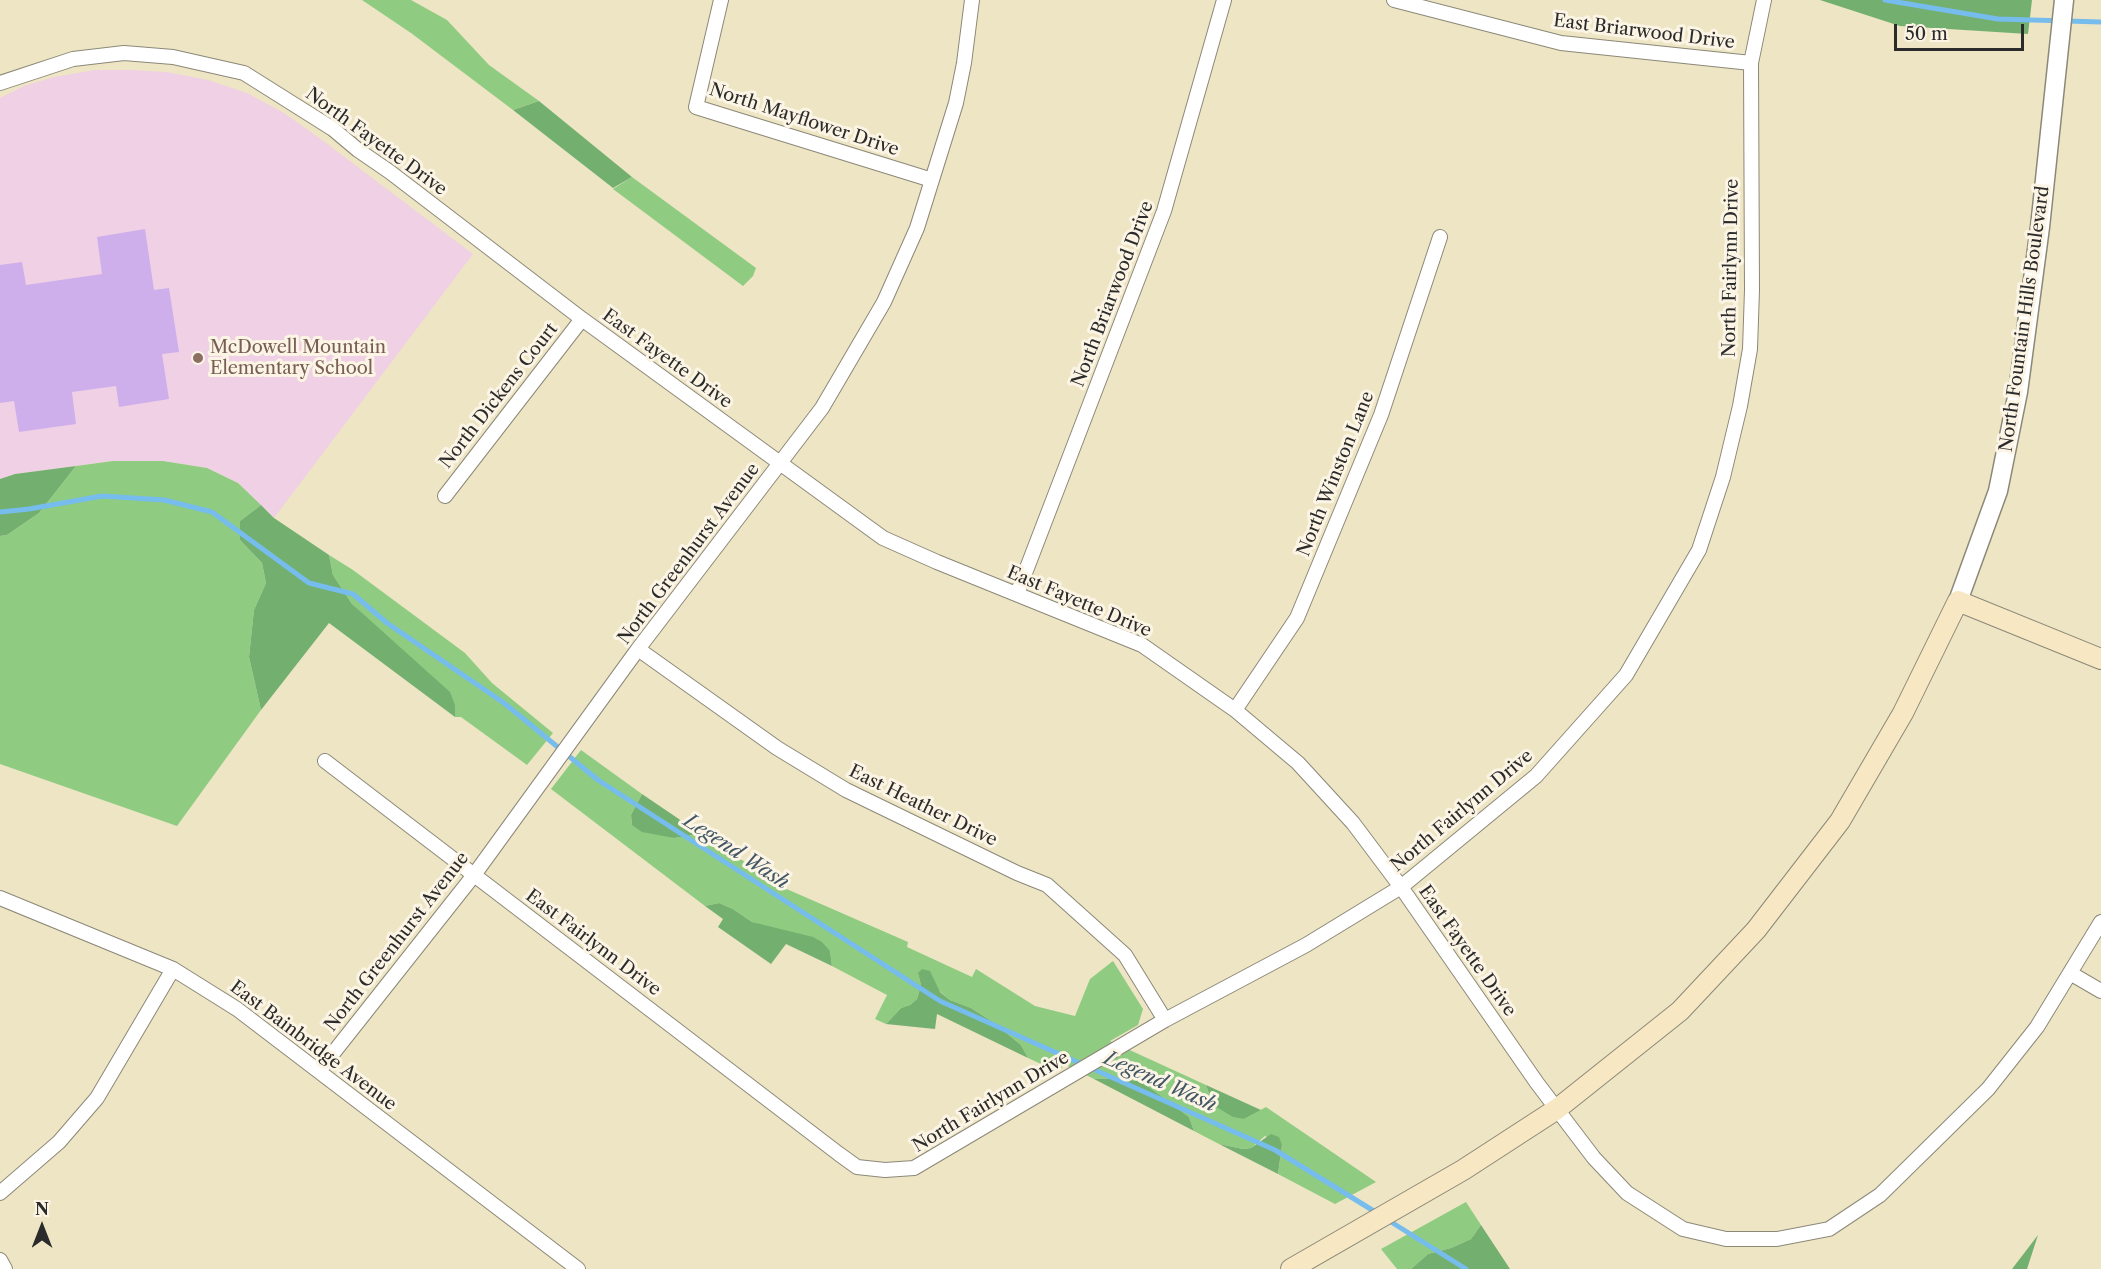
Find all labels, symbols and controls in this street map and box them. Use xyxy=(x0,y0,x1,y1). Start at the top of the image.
street label: East Briarwood Drive xyxy=(1552,10,1736,54)
scale bar xyxy=(1897,12,2028,50)
text: 50 m xyxy=(1905,23,1948,45)
street label: North Mayflower Drive xyxy=(706,79,902,161)
street label: North Fayette Drive xyxy=(301,83,451,201)
street label: North Fairlynn Drive xyxy=(1719,179,1743,357)
street label: North Fountain Hills Boulevard xyxy=(1996,185,2054,453)
street label: North Briarwood Drive xyxy=(1068,198,1158,390)
street label: East Fayette Drive xyxy=(598,305,736,413)
street label: North Dickens Court xyxy=(436,319,562,473)
place label: McDowell Mountain Elementary School xyxy=(210,337,386,380)
marker: McDowell Mountain Elementary School xyxy=(191,351,205,365)
street label: North Winston Lane xyxy=(1293,388,1379,560)
street label: North Greenhurst Avenue xyxy=(614,459,764,649)
street label: East Fayette Drive xyxy=(1003,562,1155,642)
street label: North Fairlynn Drive xyxy=(1387,745,1537,877)
street label: East Heather Drive xyxy=(845,761,1001,851)
water label: Legend Wash xyxy=(679,809,793,895)
street label: North Greenhurst Avenue xyxy=(320,848,474,1036)
street label: East Fayette Drive xyxy=(1414,881,1520,1021)
street label: East Fairlynn Drive xyxy=(521,885,665,1001)
street label: East Bainbridge Avenue xyxy=(226,976,400,1116)
street label: North Fairlynn Drive xyxy=(909,1047,1073,1157)
water label: Legend Wash xyxy=(1100,1047,1220,1117)
north arrow xyxy=(12,1197,72,1257)
text: N xyxy=(35,1199,49,1219)

